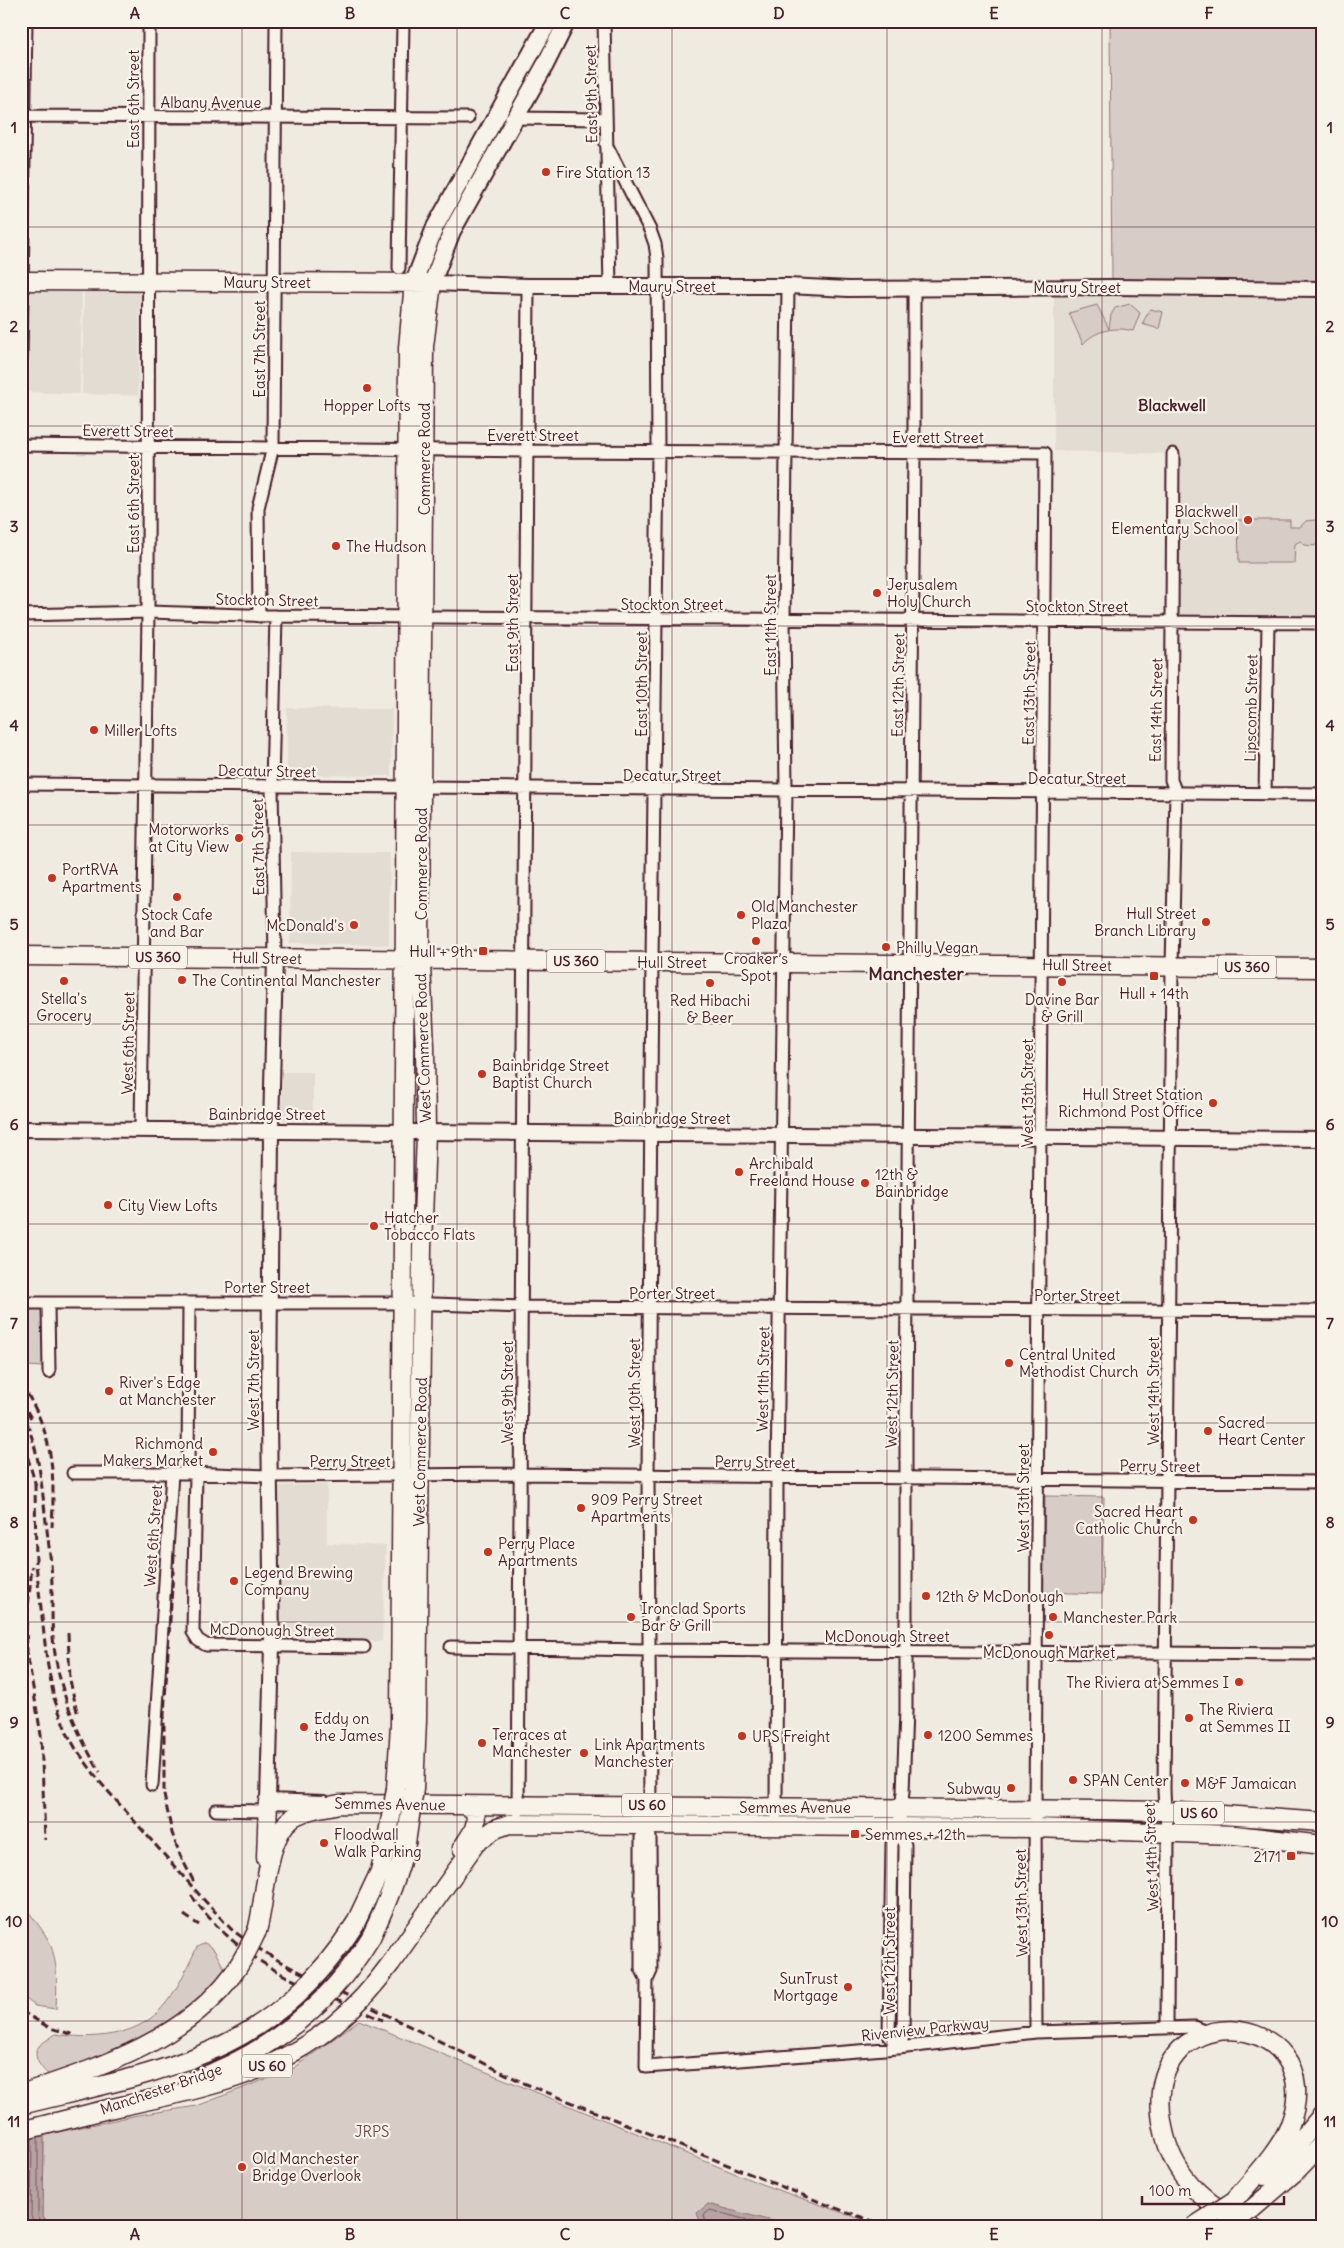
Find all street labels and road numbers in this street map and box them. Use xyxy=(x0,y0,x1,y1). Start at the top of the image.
street label: East 9th Street xyxy=(581,45,601,143)
street label: East 6th Street xyxy=(124,50,143,148)
street label: Albany Avenue xyxy=(161,93,261,112)
street label: Maury Street xyxy=(223,273,311,292)
street label: Maury Street xyxy=(628,277,716,296)
street label: Maury Street xyxy=(1033,278,1121,297)
street label: East 7th Street xyxy=(250,300,269,398)
street label: Commerce Road xyxy=(415,402,434,515)
street label: Everett Street xyxy=(82,421,174,441)
street label: Everett Street xyxy=(487,426,579,445)
street label: Everett Street xyxy=(892,428,984,447)
street label: East 6th Street xyxy=(124,455,143,553)
street label: East 9th Street xyxy=(503,574,522,672)
street label: East 11th Street xyxy=(761,574,780,676)
street label: Stockton Street xyxy=(216,590,318,610)
street label: Stockton Street xyxy=(621,595,723,614)
street label: Stockton Street xyxy=(1026,597,1128,616)
street label: East 10th Street xyxy=(632,631,651,737)
street label: East 12th Street xyxy=(888,633,908,737)
street label: East 13th Street xyxy=(1019,641,1039,745)
street label: Lipscomb Street xyxy=(1241,654,1261,762)
street label: East 14th Street xyxy=(1146,658,1166,762)
street label: Decatur Street xyxy=(218,761,316,781)
street label: Decatur Street xyxy=(623,766,721,785)
street label: Decatur Street xyxy=(1028,769,1126,788)
street label: East 7th Street xyxy=(248,798,268,896)
street label: Commerce Road xyxy=(412,807,431,920)
road number: US 360 xyxy=(129,946,187,969)
street label: Hull Street xyxy=(232,948,302,968)
road number: US 360 xyxy=(547,949,605,972)
street label: Hull Street xyxy=(637,953,707,972)
street label: Hull Street xyxy=(1042,955,1112,975)
road number: US 360 xyxy=(1218,956,1276,979)
street label: West Commerce Road xyxy=(411,973,435,1123)
street label: West 6th Street xyxy=(118,992,138,1094)
street label: West 13th Street xyxy=(1018,1039,1037,1147)
street label: Bainbridge Street xyxy=(208,1105,326,1124)
street label: Bainbridge Street xyxy=(613,1109,731,1128)
street label: Porter Street xyxy=(224,1278,310,1297)
street label: Porter Street xyxy=(629,1284,715,1303)
street label: Porter Street xyxy=(1034,1286,1120,1305)
street label: West 11th Street xyxy=(753,1326,773,1432)
street label: West 7th Street xyxy=(244,1329,263,1431)
street label: West 14th Street xyxy=(1144,1337,1163,1445)
street label: West 10th Street xyxy=(625,1338,644,1448)
street label: West 12th Street xyxy=(882,1340,902,1448)
street label: West 9th Street xyxy=(498,1341,517,1443)
street label: West Commerce Road xyxy=(409,1377,431,1527)
street label: West 13th Street xyxy=(1014,1444,1033,1552)
street label: Perry Street xyxy=(310,1452,390,1471)
street label: Perry Street xyxy=(714,1452,796,1472)
street label: Perry Street xyxy=(1119,1456,1201,1476)
street label: West 6th Street xyxy=(140,1484,166,1588)
street label: McDonough Street xyxy=(209,1619,335,1641)
street label: McDonough Street xyxy=(824,1627,950,1646)
street label: Semmes Avenue xyxy=(334,1794,446,1814)
road number: US 60 xyxy=(622,1794,672,1816)
street label: Semmes Avenue xyxy=(739,1798,851,1817)
street label: West 14th Street xyxy=(1140,1802,1162,1912)
road number: US 60 xyxy=(1174,1802,1224,1825)
street label: West 13th Street xyxy=(1011,1849,1031,1957)
street label: West 12th Street xyxy=(880,1907,899,2015)
street label: Riverview Parkway xyxy=(860,2013,990,2045)
road number: US 60 xyxy=(242,2054,292,2078)
street label: Manchester Bridge xyxy=(98,2059,224,2119)

